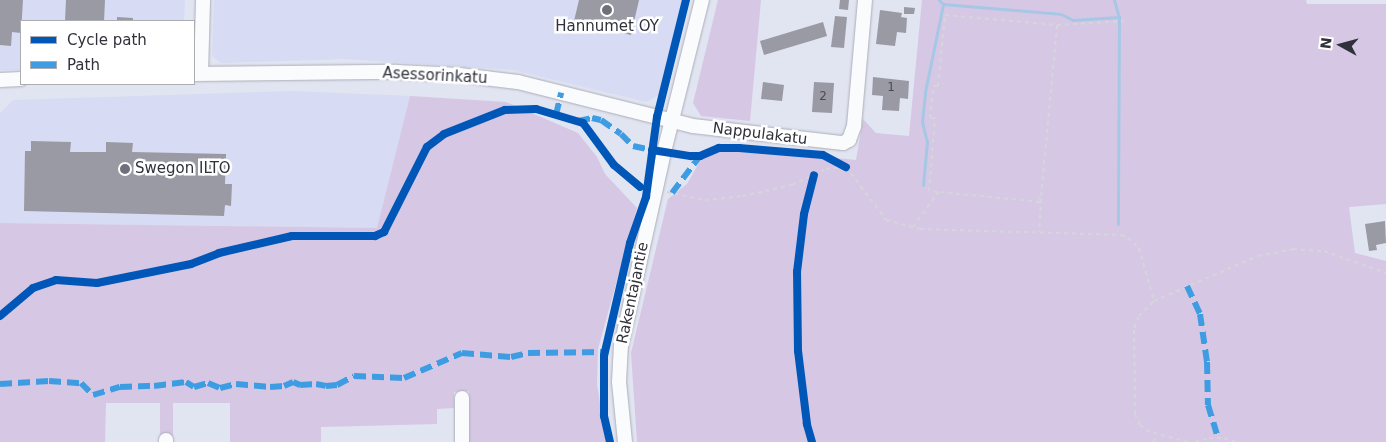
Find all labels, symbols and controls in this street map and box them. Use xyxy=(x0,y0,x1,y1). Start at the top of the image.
marker: Hannumet OY xyxy=(601,4,613,16)
place label: Hannumet OY xyxy=(555,18,659,36)
legend xyxy=(20,20,195,85)
north arrow xyxy=(1316,20,1366,70)
text: Cycle path xyxy=(67,31,147,49)
text: N xyxy=(1317,36,1335,50)
text: Path xyxy=(67,56,100,74)
street label: Asessorinkatu xyxy=(382,64,488,88)
house number: 1 xyxy=(887,81,895,95)
house number: 2 xyxy=(819,90,827,104)
street label: Nappulakatu xyxy=(712,119,808,149)
place label: Swegon ILTO xyxy=(135,160,231,178)
marker: Swegon ILTO xyxy=(119,163,131,175)
street label: Rakentajantie xyxy=(613,241,653,345)

